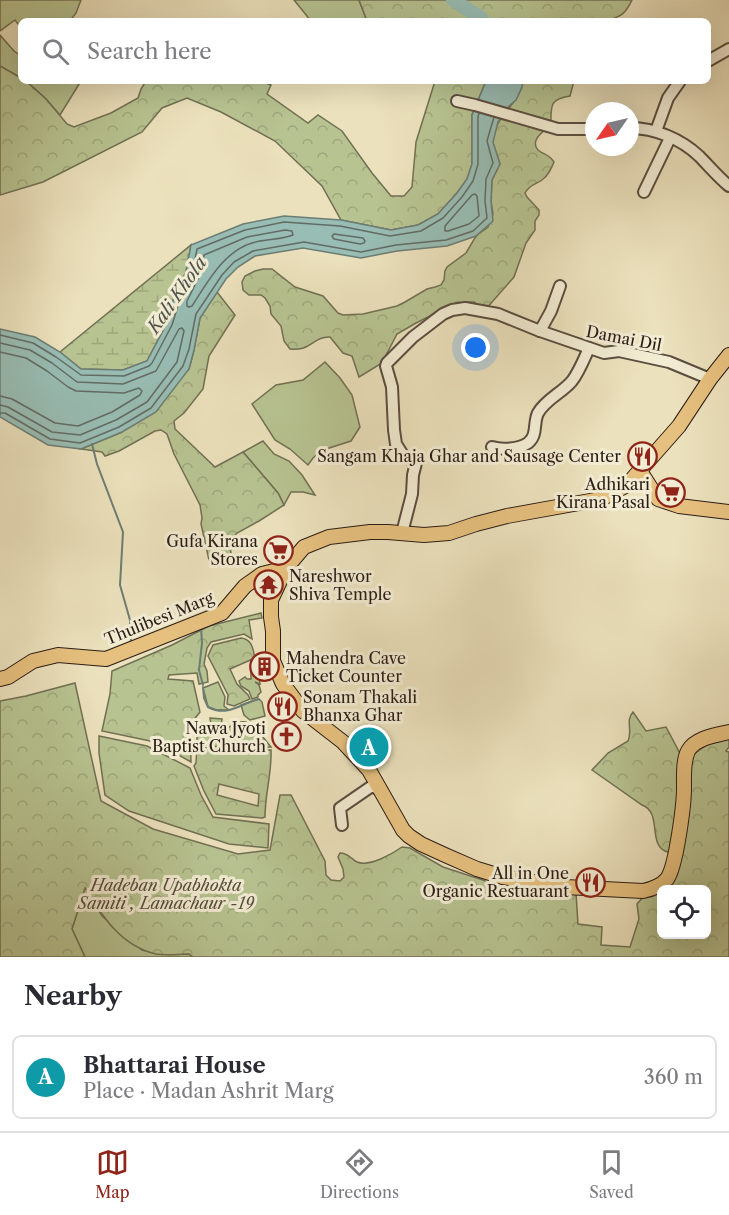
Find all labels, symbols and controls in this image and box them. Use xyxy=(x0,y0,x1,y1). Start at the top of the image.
search box xyxy=(18,18,711,84)
icon: search xyxy=(39,35,72,68)
text: Search here xyxy=(87,38,212,65)
north arrow xyxy=(585,102,639,156)
water label: Kali Khola xyxy=(141,252,212,339)
street label: Damai Dil xyxy=(585,321,664,355)
your location xyxy=(461,333,490,362)
restaurant icon: Sangam Khaja Ghar and Sausage Center xyxy=(626,440,658,472)
place label: Sangam Khaja Ghar and Sausage Center xyxy=(317,446,621,466)
place label: Adhikari Kirana Pasal xyxy=(556,474,650,512)
supermarket icon: Adhikari Kirana Pasal xyxy=(655,477,687,509)
place label: Gufa Kirana Stores xyxy=(166,531,259,569)
supermarket icon: Gufa Kirana Stores xyxy=(263,534,295,566)
place label: Nareshwor Shiva Temple xyxy=(289,566,392,604)
temple icon: Nareshwor Shiva Temple xyxy=(252,569,284,601)
street label: Thulibesi Marg xyxy=(102,587,217,649)
place label: Mahendra Cave Ticket Counter xyxy=(286,648,406,686)
building icon: Mahendra Cave Ticket Counter xyxy=(249,651,281,683)
place label: Sonam Thakali Bhanxa Ghar xyxy=(303,687,417,725)
restaurant icon: Sonam Thakali Bhanxa Ghar xyxy=(266,690,298,722)
place label: Nawa Jyoti Baptist Church xyxy=(152,718,266,756)
church icon: Nawa Jyoti Baptist Church xyxy=(271,721,303,753)
pin: A xyxy=(350,724,388,770)
place label: All in One Organic Restuarant xyxy=(422,863,569,901)
restaurant icon: All in One Organic Restuarant xyxy=(574,866,606,898)
park label: Hadeban Upabhokta Samiti , Lamachaur -19 xyxy=(77,875,255,913)
map controls xyxy=(657,885,711,939)
button: locate xyxy=(657,885,711,939)
text: Nearby xyxy=(24,980,122,1012)
text: Bhattarai House xyxy=(83,1052,266,1079)
text: A xyxy=(38,1065,53,1089)
text: 360 m xyxy=(644,1065,703,1089)
text: Place · Madan Ashrit Marg xyxy=(83,1079,333,1103)
tab: Map xyxy=(95,1146,130,1202)
tab: Directions xyxy=(320,1146,399,1202)
tab: Saved xyxy=(589,1146,634,1202)

